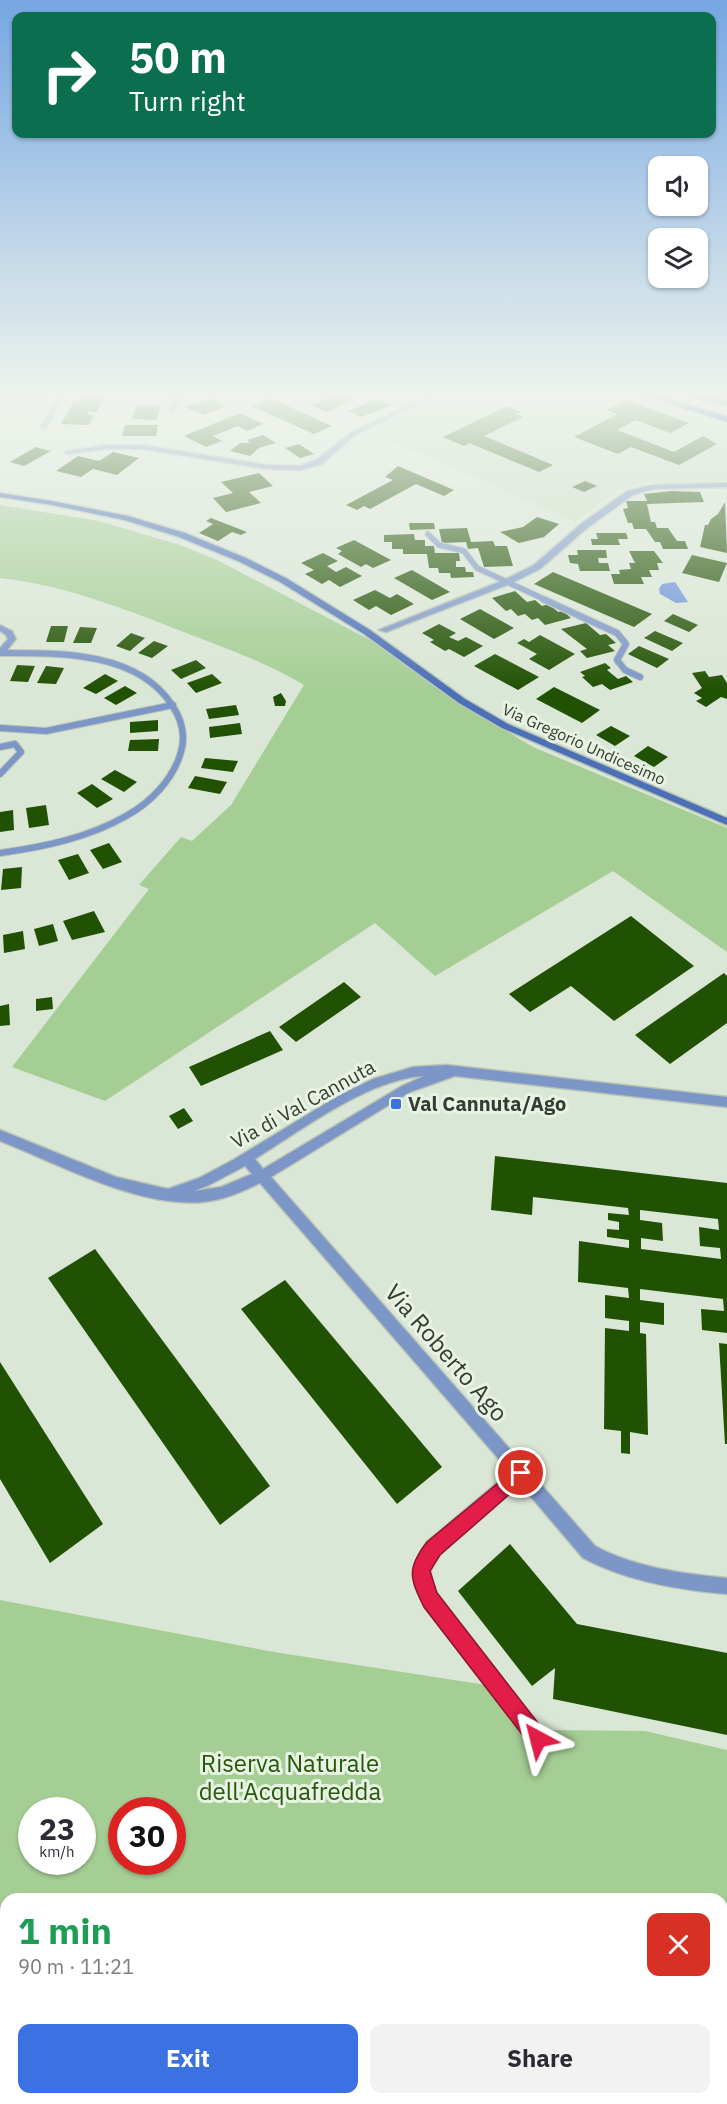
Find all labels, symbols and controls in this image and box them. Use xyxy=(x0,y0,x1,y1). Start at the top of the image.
text: 50 m xyxy=(129,30,227,85)
icon: right xyxy=(30,36,108,114)
text: Turn right xyxy=(129,83,246,118)
map controls xyxy=(648,156,708,288)
button: sound xyxy=(648,156,708,216)
button: layers xyxy=(648,228,708,288)
street label: Via Gregorio Undicesimo xyxy=(499,699,669,789)
street label: Via di Val Cannuta xyxy=(226,1053,380,1154)
place label: Val Cannuta/Ago xyxy=(408,1090,566,1117)
marker: Val Cannuta/Ago xyxy=(389,1097,403,1111)
street label: Via Roberto Ago xyxy=(378,1277,515,1428)
pin xyxy=(495,1447,546,1498)
icon: arrive xyxy=(504,1456,537,1489)
position arrow xyxy=(506,1707,570,1771)
park label: Riserva Naturale dell'Acquafredda xyxy=(199,1747,381,1807)
speed limit sign: 30 xyxy=(108,1797,186,1875)
text: 23 xyxy=(39,1809,75,1848)
text: km/h xyxy=(39,1842,75,1861)
text: 1 min xyxy=(18,1907,112,1954)
button: close xyxy=(647,1913,710,1976)
text: 90 m · 11:21 xyxy=(18,1953,134,1980)
button: Exit xyxy=(18,2024,358,2093)
button: Share xyxy=(370,2024,710,2093)

